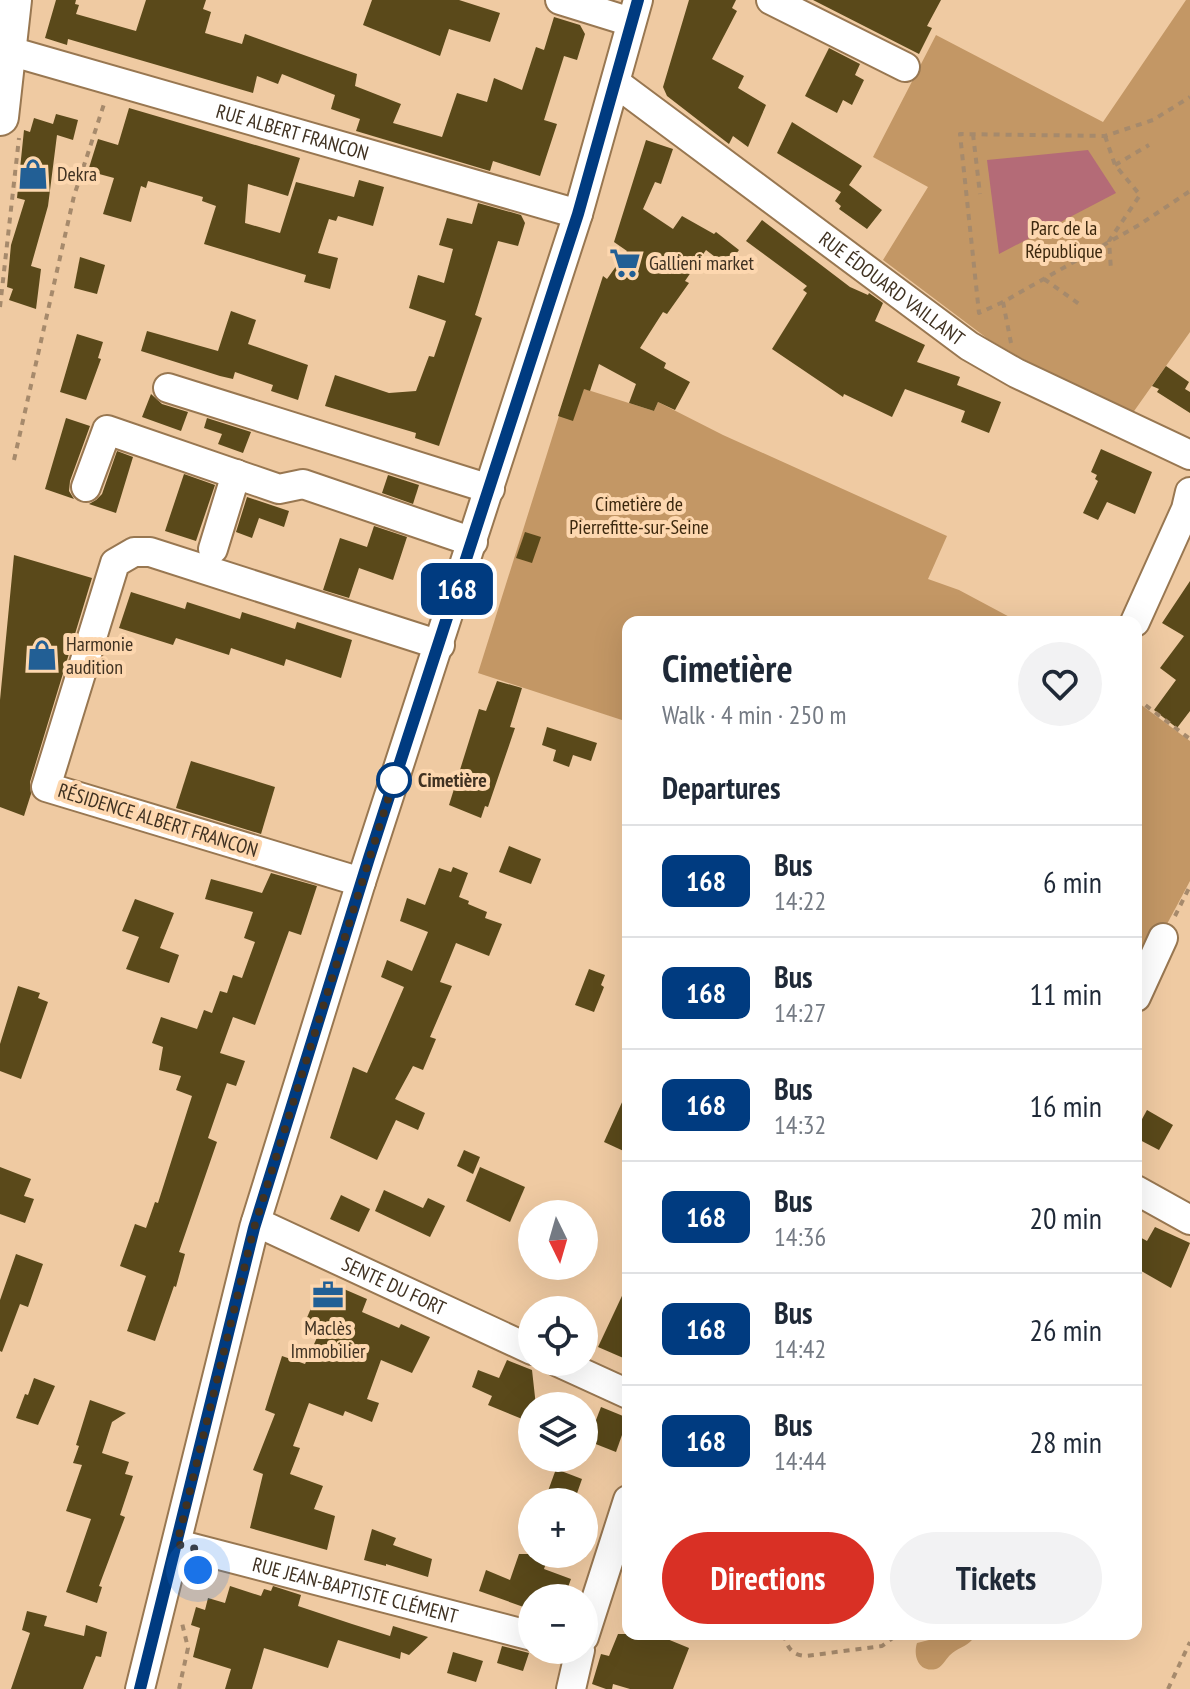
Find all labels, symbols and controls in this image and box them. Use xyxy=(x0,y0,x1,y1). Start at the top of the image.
street label: RUE ALBERT FRANCON xyxy=(213,98,372,166)
shop icon: Dekra xyxy=(16,157,50,191)
place label: Dekra xyxy=(57,161,97,187)
park label: Parc de la République xyxy=(1025,215,1103,264)
street label: RUE ÉDOUARD VAILLANT xyxy=(814,226,970,351)
supermarket icon: Gallieni market xyxy=(608,246,642,280)
place label: Gallieni market xyxy=(649,250,754,276)
park label: Cimetière de Pierrefitte-sur-Seine xyxy=(569,491,709,540)
line badge: 168 xyxy=(411,563,503,615)
text: 168 xyxy=(437,570,477,607)
place label: Harmonie audition xyxy=(66,631,133,680)
shop icon: Harmonie audition xyxy=(25,638,59,672)
button: heart xyxy=(1018,642,1102,726)
text: Cimetière xyxy=(662,643,793,692)
text: Walk · 4 min · 250 m xyxy=(662,698,846,731)
marker: Cimetière xyxy=(377,763,411,797)
place label: Cimetière xyxy=(418,767,487,793)
text: Departures xyxy=(662,768,780,807)
street label: RÉSIDENCE ALBERT FRANCON xyxy=(55,777,261,863)
text: Bus xyxy=(774,845,813,884)
text: 168 xyxy=(686,862,726,899)
text: 6 min xyxy=(1043,862,1102,901)
text: 14:22 xyxy=(774,884,826,917)
text: Bus xyxy=(774,957,813,996)
text: 168 xyxy=(686,974,726,1011)
text: 11 min xyxy=(1029,974,1102,1013)
text: 14:27 xyxy=(774,996,826,1029)
text: Bus xyxy=(774,1069,813,1108)
text: 168 xyxy=(686,1086,726,1123)
text: 16 min xyxy=(1029,1086,1102,1125)
text: 14:32 xyxy=(774,1108,826,1141)
text: Bus xyxy=(774,1181,813,1220)
text: 168 xyxy=(686,1198,726,1235)
text: 20 min xyxy=(1029,1198,1102,1237)
north arrow xyxy=(518,1200,598,1280)
map controls xyxy=(518,1200,598,1664)
text: 14:36 xyxy=(774,1220,826,1253)
street label: SENTE DU FORT xyxy=(338,1251,450,1321)
office icon: Maclès Immobilier xyxy=(311,1278,345,1312)
text: Bus xyxy=(774,1293,813,1332)
button: locate xyxy=(518,1296,598,1376)
text: 168 xyxy=(686,1310,726,1347)
text: 26 min xyxy=(1029,1310,1102,1349)
place label: Maclès Immobilier xyxy=(290,1315,366,1364)
text: 14:42 xyxy=(774,1332,826,1365)
button: layers xyxy=(518,1392,598,1472)
text: Bus xyxy=(774,1405,813,1444)
text: 168 xyxy=(686,1422,726,1459)
text: 28 min xyxy=(1029,1422,1102,1461)
text: 14:44 xyxy=(774,1444,826,1477)
button: + xyxy=(518,1488,598,1568)
button: Directions xyxy=(662,1532,874,1624)
button: Tickets xyxy=(890,1532,1102,1624)
your location xyxy=(178,1550,218,1590)
street label: RUE JEAN-BAPTISTE CLÉMENT xyxy=(250,1551,461,1629)
button: − xyxy=(518,1584,598,1664)

